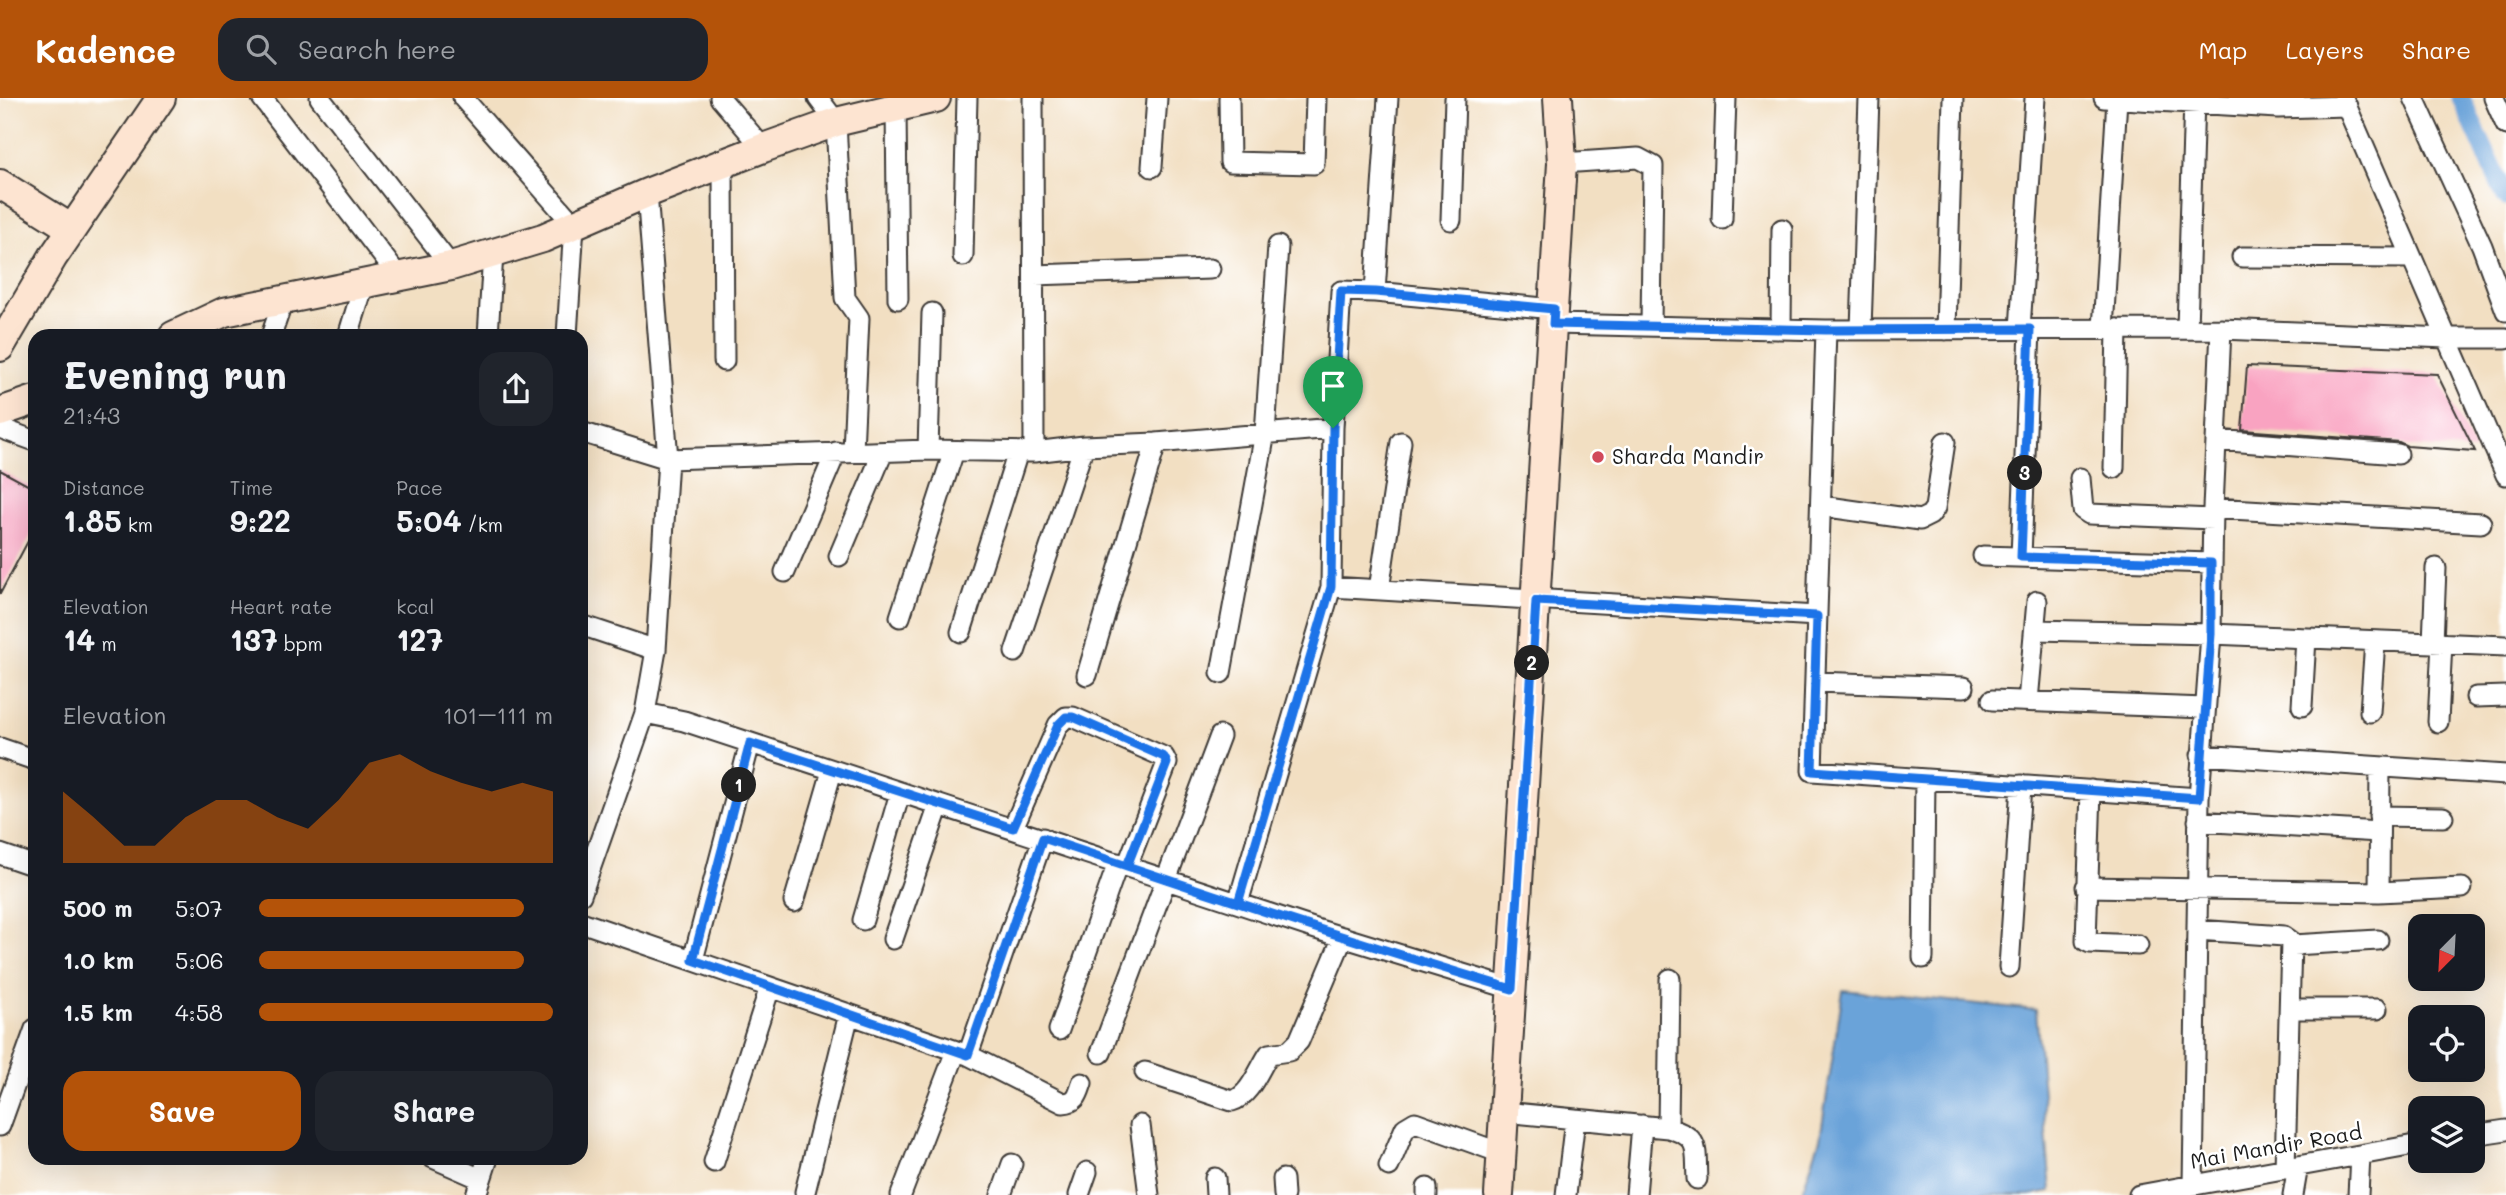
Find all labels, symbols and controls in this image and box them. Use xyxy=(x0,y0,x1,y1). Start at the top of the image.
search box xyxy=(218,18,708,81)
text: Kadence xyxy=(35,28,176,71)
icon: search xyxy=(242,30,280,68)
text: Search here xyxy=(298,32,456,66)
text: Map xyxy=(2199,34,2247,65)
text: Layers xyxy=(2285,34,2364,65)
text: Share xyxy=(2402,34,2471,65)
text: Evening run xyxy=(63,349,287,399)
button: share xyxy=(479,352,553,426)
pin xyxy=(1303,356,1363,428)
icon: arrive xyxy=(1314,367,1352,405)
text: 21:43 xyxy=(63,400,120,430)
place label: Sharda Mandir xyxy=(1612,442,1764,469)
marker: Sharda Mandir xyxy=(1590,449,1606,465)
pin: 3 xyxy=(2008,456,2042,490)
text: 3 xyxy=(2019,460,2030,485)
text: Distance xyxy=(63,475,145,500)
text: Time xyxy=(230,475,273,500)
text: Pace xyxy=(396,475,443,500)
text: 1.85 xyxy=(63,500,122,540)
text: 9:22 xyxy=(230,500,291,540)
text: 5:04 xyxy=(396,500,462,540)
text: km xyxy=(122,512,153,537)
text: /km xyxy=(462,512,503,537)
text: Elevation xyxy=(63,594,148,619)
text: Heart rate xyxy=(230,594,332,619)
text: kcal xyxy=(396,594,434,619)
text: 14 xyxy=(63,619,95,659)
text: 137 xyxy=(230,619,278,659)
text: 127 xyxy=(396,619,443,659)
text: m xyxy=(95,631,117,656)
text: bpm xyxy=(278,631,323,656)
pin: 2 xyxy=(1514,646,1550,680)
text: 2 xyxy=(1526,650,1537,675)
text: Elevation xyxy=(63,700,166,730)
text: 101–111 m xyxy=(443,700,553,730)
pin: 1 xyxy=(722,768,756,802)
text: 1 xyxy=(734,772,743,797)
text: 500 m xyxy=(63,893,133,923)
text: 5:07 xyxy=(175,893,223,923)
north arrow xyxy=(2408,914,2485,990)
map controls xyxy=(2408,914,2485,1173)
text: 1.0 km xyxy=(63,945,134,975)
text: 5:06 xyxy=(175,945,224,975)
text: 1.5 km xyxy=(63,997,133,1027)
text: 4:58 xyxy=(175,997,223,1027)
button: locate xyxy=(2408,1005,2485,1082)
button: Save xyxy=(63,1071,301,1151)
button: Share xyxy=(315,1071,553,1151)
button: layers xyxy=(2408,1096,2485,1173)
street label: Mai Mandir Road xyxy=(2188,1117,2364,1174)

